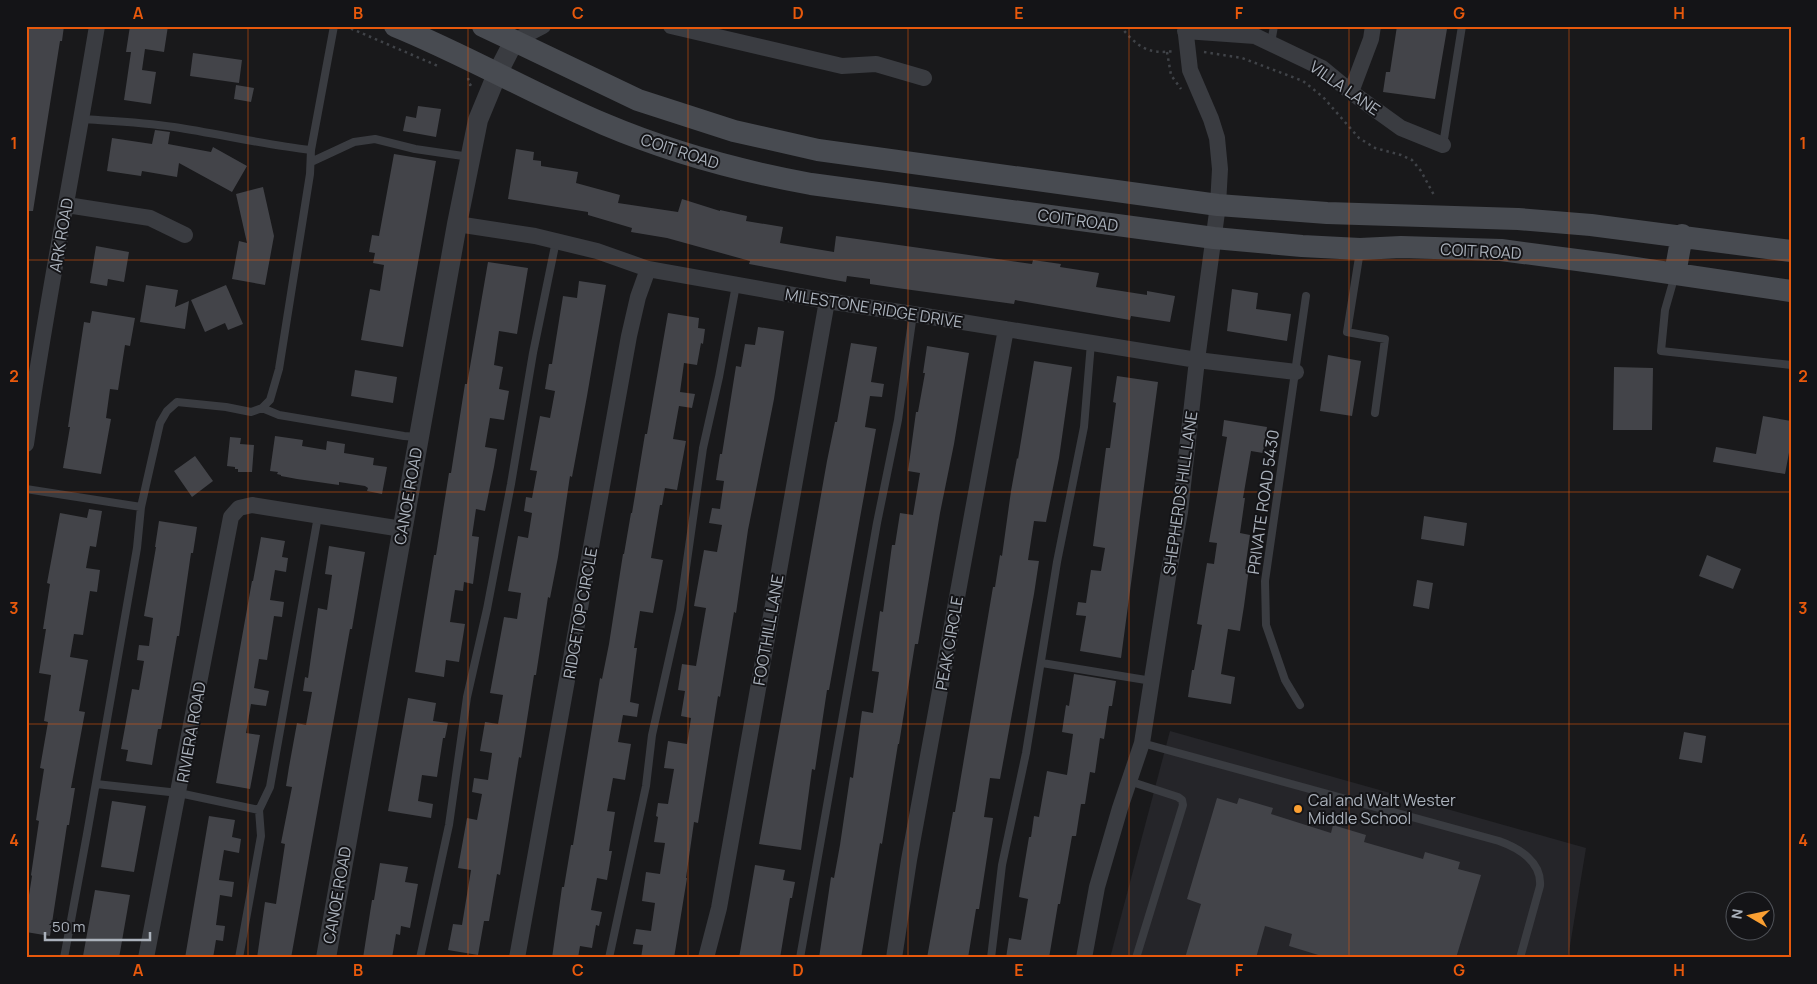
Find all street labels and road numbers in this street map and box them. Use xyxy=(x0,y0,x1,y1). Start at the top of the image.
street label: VILLA LANE xyxy=(1305,56,1385,120)
street label: COIT ROAD xyxy=(638,128,722,174)
street label: ARK ROAD xyxy=(44,196,78,274)
street label: COIT ROAD xyxy=(1036,203,1120,237)
street label: COIT ROAD xyxy=(1440,238,1522,264)
street label: MILESTONE RIDGE DRIVE xyxy=(783,283,965,333)
street label: SHEPHERDS HILL LANE xyxy=(1158,410,1202,576)
street label: PRIVATE ROAD 5430 xyxy=(1242,428,1284,576)
street label: CANOE ROAD xyxy=(389,445,427,546)
street label: RIDGETOP CIRCLE xyxy=(558,546,602,680)
street label: FOOTHILL LANE xyxy=(747,573,789,687)
street label: PEAK CIRCLE xyxy=(930,594,968,692)
street label: RIVIERA ROAD xyxy=(171,680,211,784)
street label: CANOE ROAD xyxy=(318,844,356,945)

